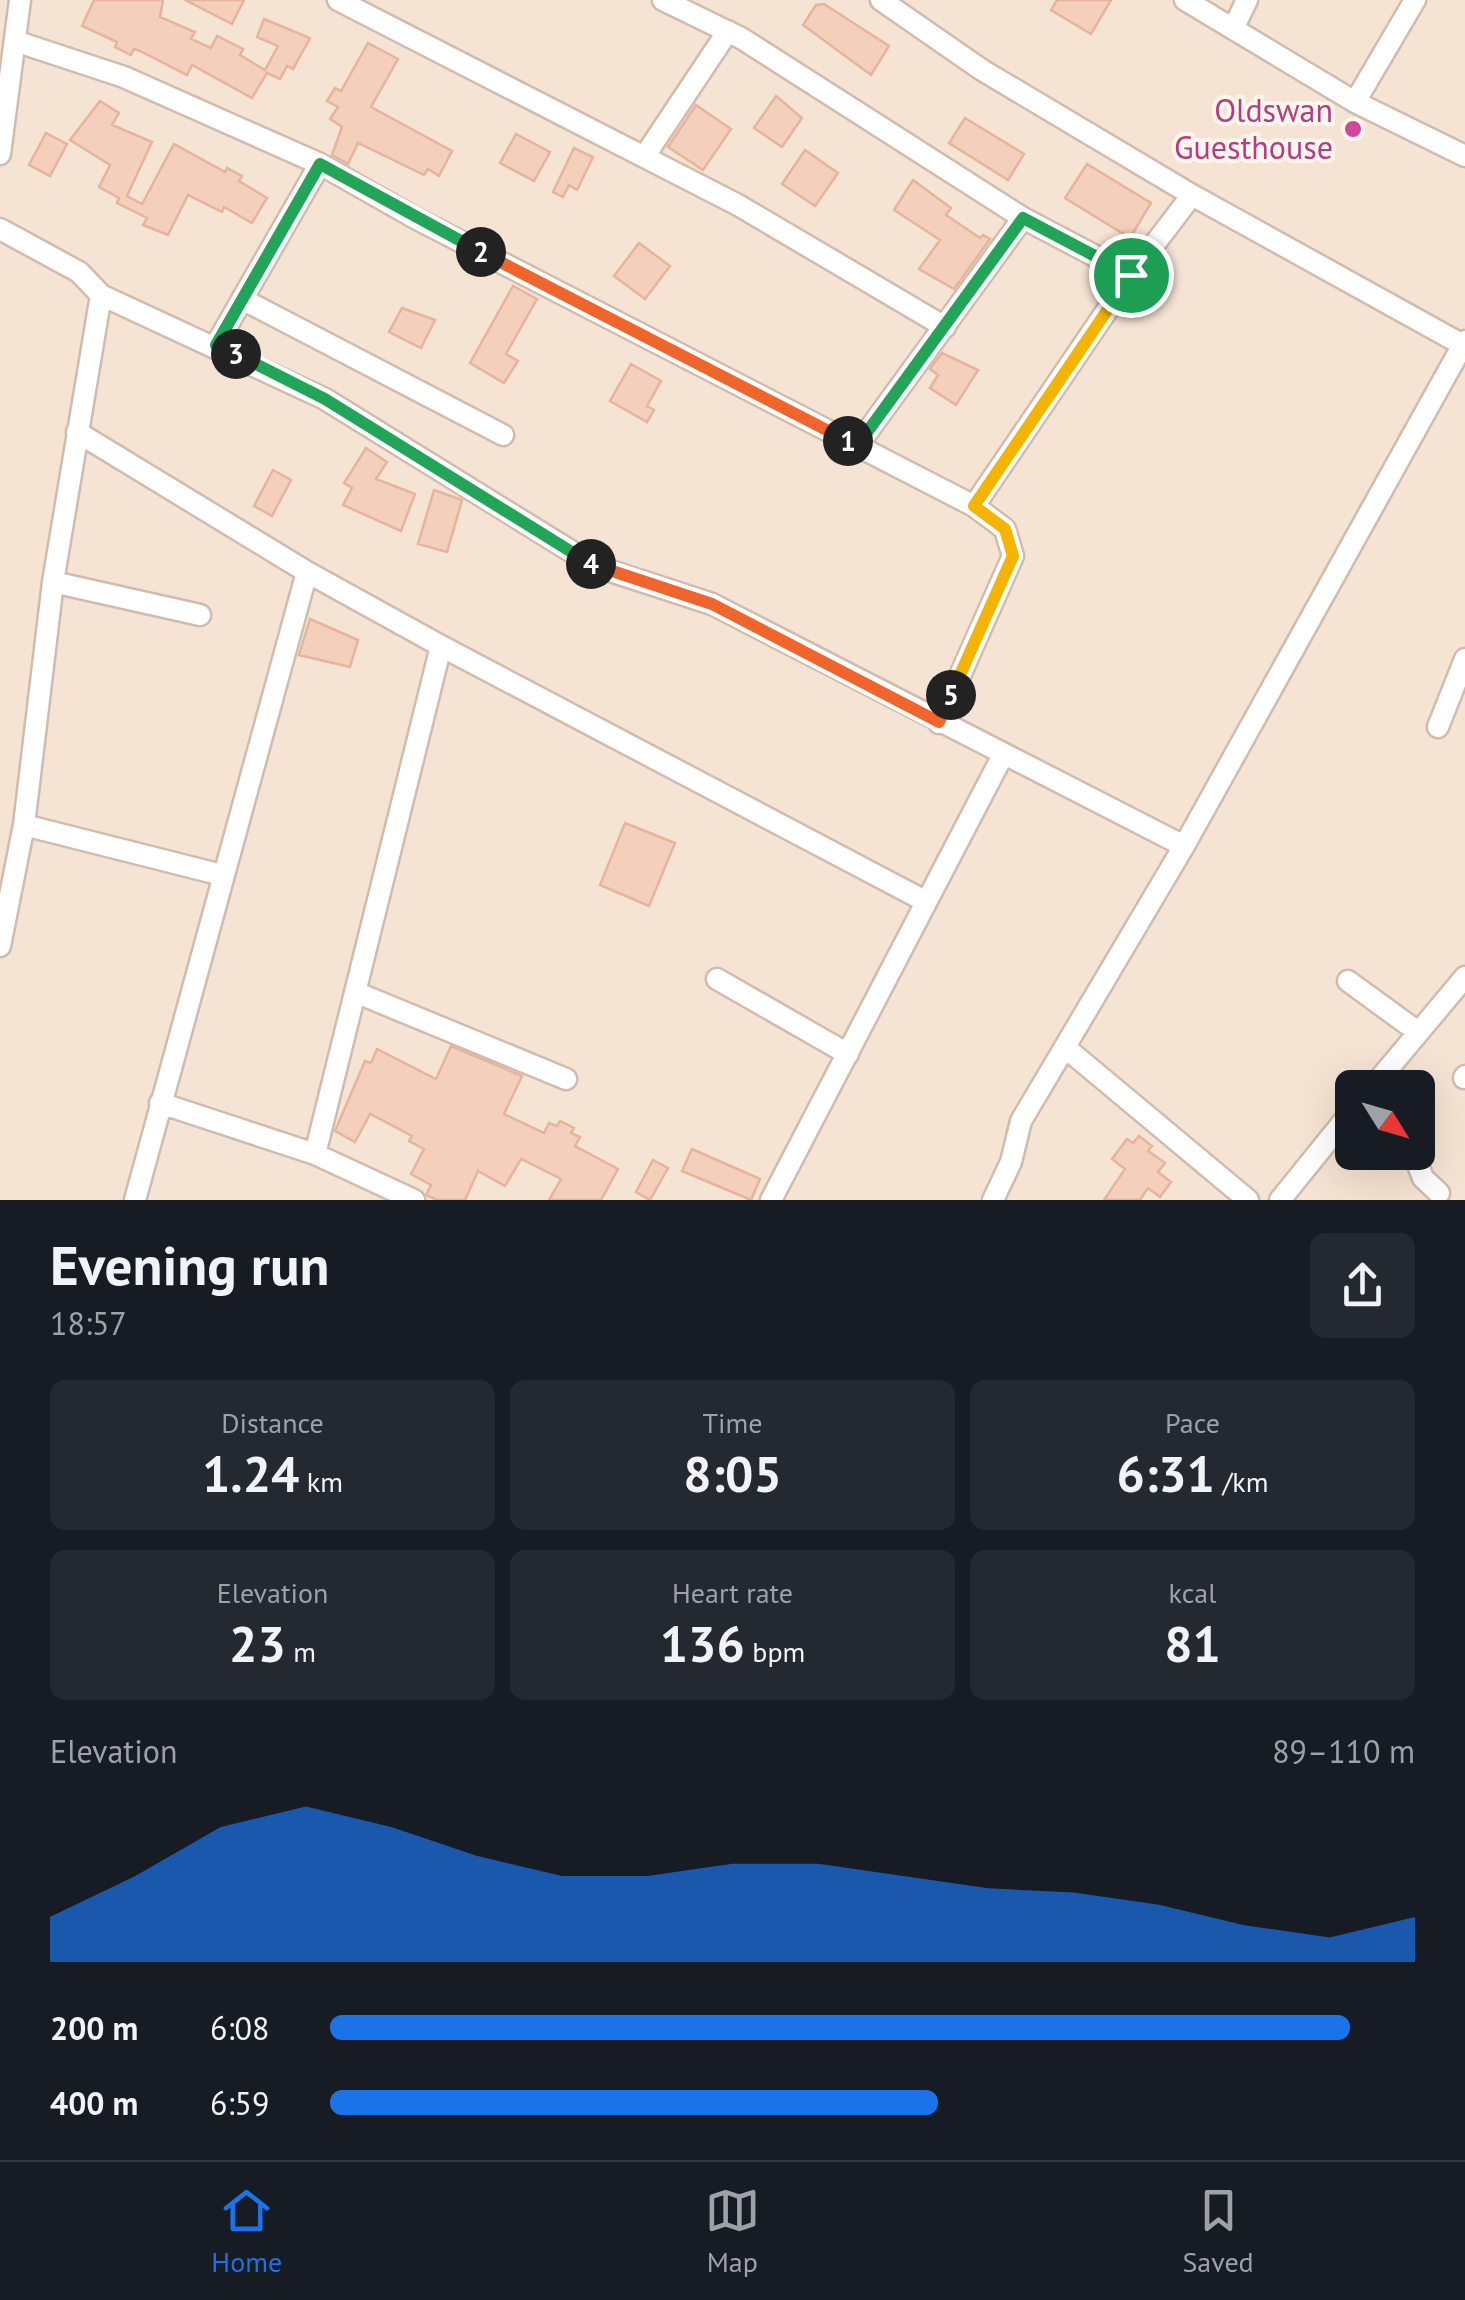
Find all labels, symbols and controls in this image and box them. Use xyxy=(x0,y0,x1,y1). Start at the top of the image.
place label: Oldswan Guesthouse xyxy=(1174,89,1333,168)
marker: Oldswan Guesthouse xyxy=(1342,118,1364,140)
pin: 2 xyxy=(456,227,506,277)
text: 2 xyxy=(473,233,489,270)
pin xyxy=(1089,233,1174,318)
icon: arrive xyxy=(1104,248,1159,303)
pin: 3 xyxy=(211,329,261,379)
text: 3 xyxy=(228,335,244,372)
pin: 1 xyxy=(823,416,873,466)
text: 1 xyxy=(840,422,856,459)
pin: 4 xyxy=(566,539,616,589)
text: 4 xyxy=(583,545,599,582)
pin: 5 xyxy=(926,670,976,720)
text: 5 xyxy=(943,676,959,713)
north arrow xyxy=(1335,1070,1435,1170)
map controls xyxy=(1335,1070,1435,1170)
text: Evening run xyxy=(50,1229,330,1300)
button: share xyxy=(1310,1233,1415,1338)
text: 18:57 xyxy=(50,1302,127,1344)
text: Distance xyxy=(221,1404,324,1441)
text: Time xyxy=(702,1404,763,1441)
text: Pace xyxy=(1165,1404,1220,1441)
text: 1.24 xyxy=(202,1441,299,1506)
text: 8:05 xyxy=(683,1441,782,1506)
text: 6:31 xyxy=(1116,1441,1215,1506)
text: km xyxy=(299,1463,343,1500)
text: /km xyxy=(1215,1463,1269,1500)
text: Elevation xyxy=(217,1574,328,1611)
text: Heart rate xyxy=(672,1574,793,1611)
text: kcal xyxy=(1169,1574,1216,1611)
text: 23 xyxy=(229,1611,286,1676)
text: 136 xyxy=(660,1611,745,1676)
text: 81 xyxy=(1164,1611,1221,1676)
text: m xyxy=(286,1633,316,1670)
text: bpm xyxy=(745,1633,805,1670)
text: Elevation xyxy=(50,1730,177,1772)
text: 89–110 m xyxy=(1272,1730,1415,1772)
text: 200 m xyxy=(50,2007,138,2049)
text: 6:08 xyxy=(210,2007,269,2049)
text: 400 m xyxy=(50,2082,138,2124)
text: 6:59 xyxy=(210,2082,269,2124)
tab: Home xyxy=(211,2183,282,2280)
tab: Map xyxy=(705,2183,760,2280)
tab: Saved xyxy=(1182,2183,1254,2280)

